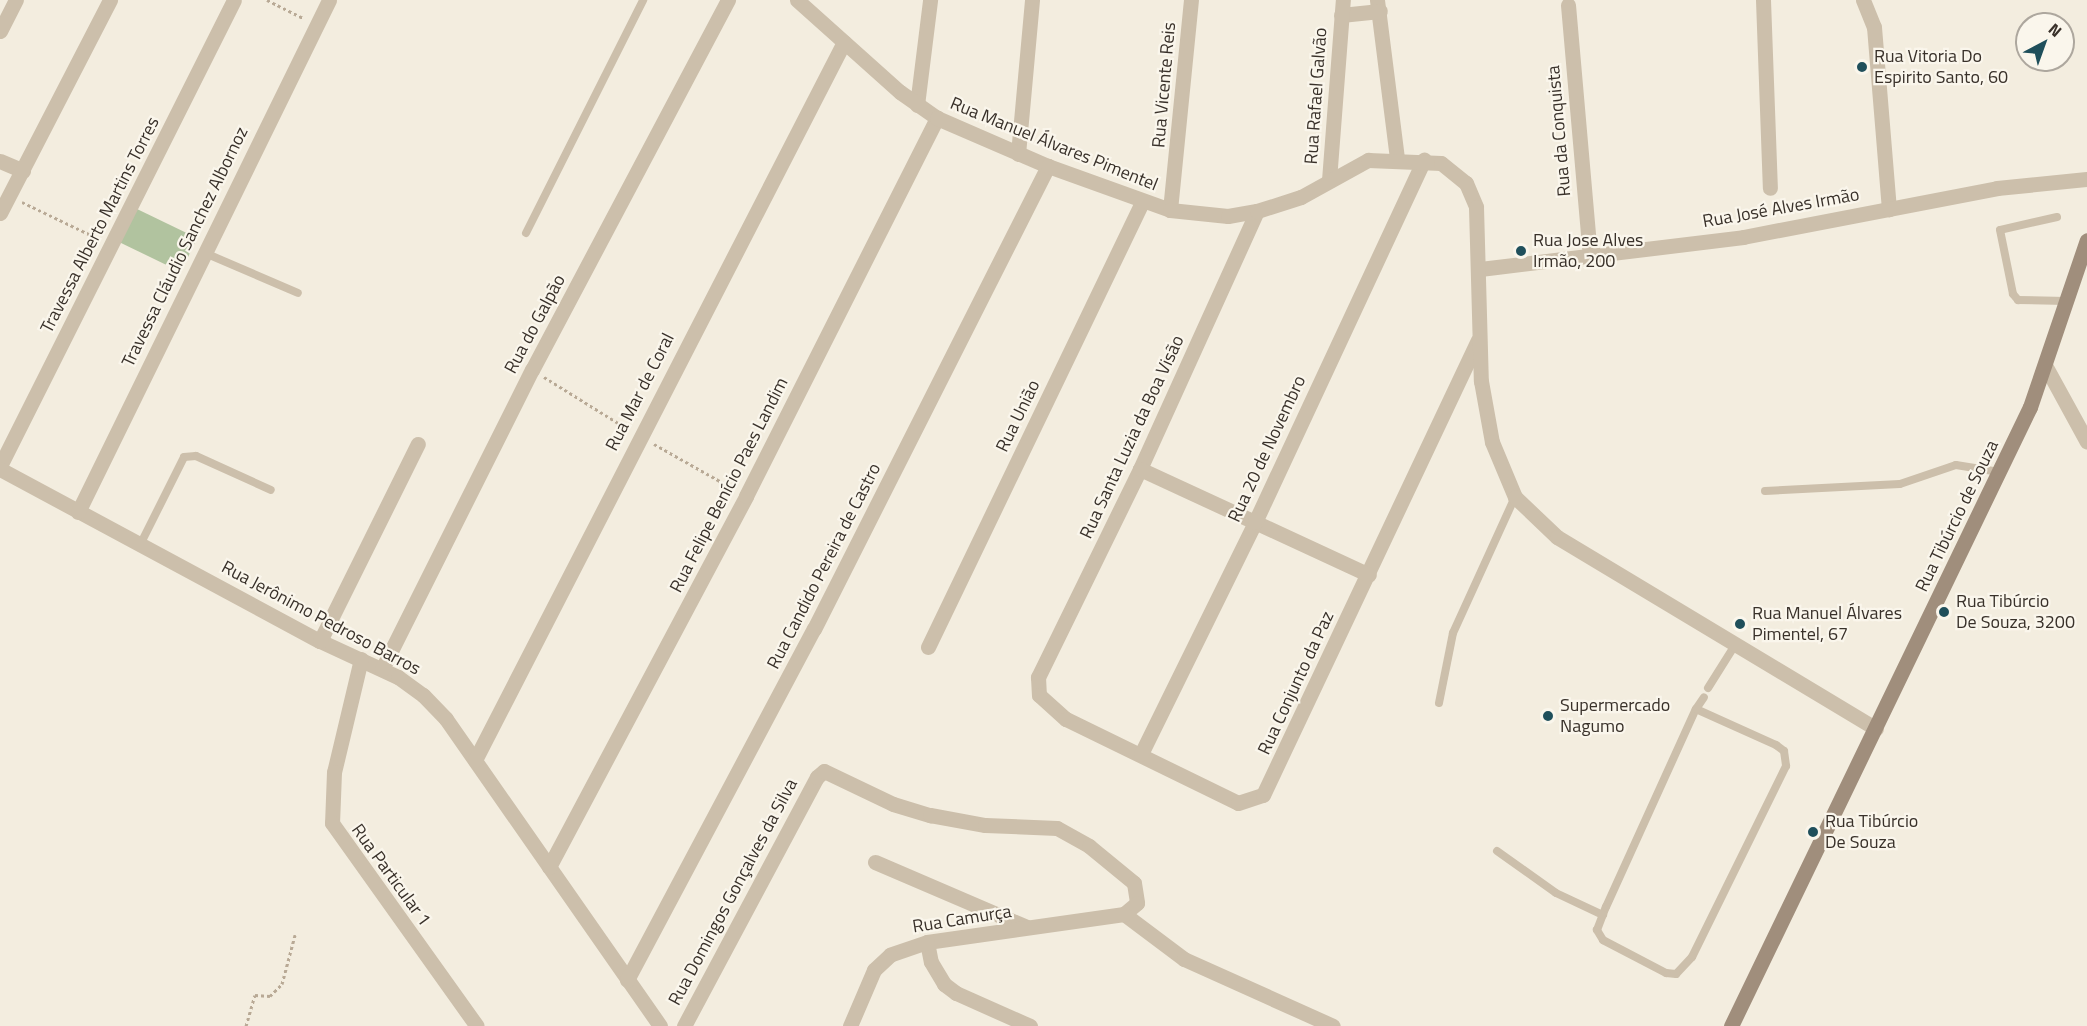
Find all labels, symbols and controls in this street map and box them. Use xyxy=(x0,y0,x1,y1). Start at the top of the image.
north arrow xyxy=(2015,12,2075,72)
text: N xyxy=(2043,17,2068,43)
street label: Rua Vicente Reis xyxy=(1148,21,1180,149)
street label: Rua Rafael Galvão xyxy=(1300,27,1332,165)
place label: Rua Vitoria Do Espirito Santo, 60 xyxy=(1874,46,2008,88)
marker: Rua Vitoria Do Espirito Santo, 60 xyxy=(1855,60,1869,74)
street label: Rua da Conquista xyxy=(1543,65,1575,197)
street label: Rua Manuel Álvares Pimentel xyxy=(947,92,1161,196)
street label: Travessa Alberto Martins Torres xyxy=(36,113,164,337)
street label: Travessa Cláudio Sanchez Albornoz xyxy=(117,123,253,371)
street label: Rua José Alves Irmão xyxy=(1701,184,1861,232)
place label: Rua Jose Alves Irmão, 200 xyxy=(1533,230,1643,272)
marker: Rua Jose Alves Irmão, 200 xyxy=(1514,244,1528,258)
street label: Rua do Galpão xyxy=(500,271,570,377)
street label: Rua Mar de Coral xyxy=(601,330,679,454)
street label: Rua Santa Luzia da Boa Visão xyxy=(1075,332,1189,542)
street label: Rua 20 de Novembro xyxy=(1224,372,1310,526)
street label: Rua Felipe Benício Paes Landim xyxy=(665,374,793,596)
street label: Rua União xyxy=(991,377,1045,455)
street label: Rua Tibúrcio de Souza xyxy=(1911,437,2003,595)
street label: Rua Candido Pereira de Castro xyxy=(763,459,885,673)
street label: Rua Jerônimo Pedroso Barros xyxy=(218,556,424,680)
place label: Rua Tibúrcio De Souza, 3200 xyxy=(1956,591,2075,634)
place label: Rua Manuel Álvares Pimentel, 67 xyxy=(1752,603,1902,646)
marker: Rua Tibúrcio De Souza, 3200 xyxy=(1937,605,1951,619)
street label: Rua Conjunto da Paz xyxy=(1253,608,1339,758)
marker: Rua Manuel Álvares Pimentel, 67 xyxy=(1733,617,1747,631)
place label: Supermercado Nagumo xyxy=(1560,695,1670,738)
marker: Supermercado Nagumo xyxy=(1541,709,1555,723)
street label: Rua Domingos Gonçalves da Silva xyxy=(664,775,802,1009)
place label: Rua Tibúrcio De Souza xyxy=(1825,811,1918,854)
street label: Rua Particular 1 xyxy=(347,820,435,930)
marker: Rua Tibúrcio De Souza xyxy=(1806,825,1820,839)
street label: Rua Camurça xyxy=(911,901,1013,937)

